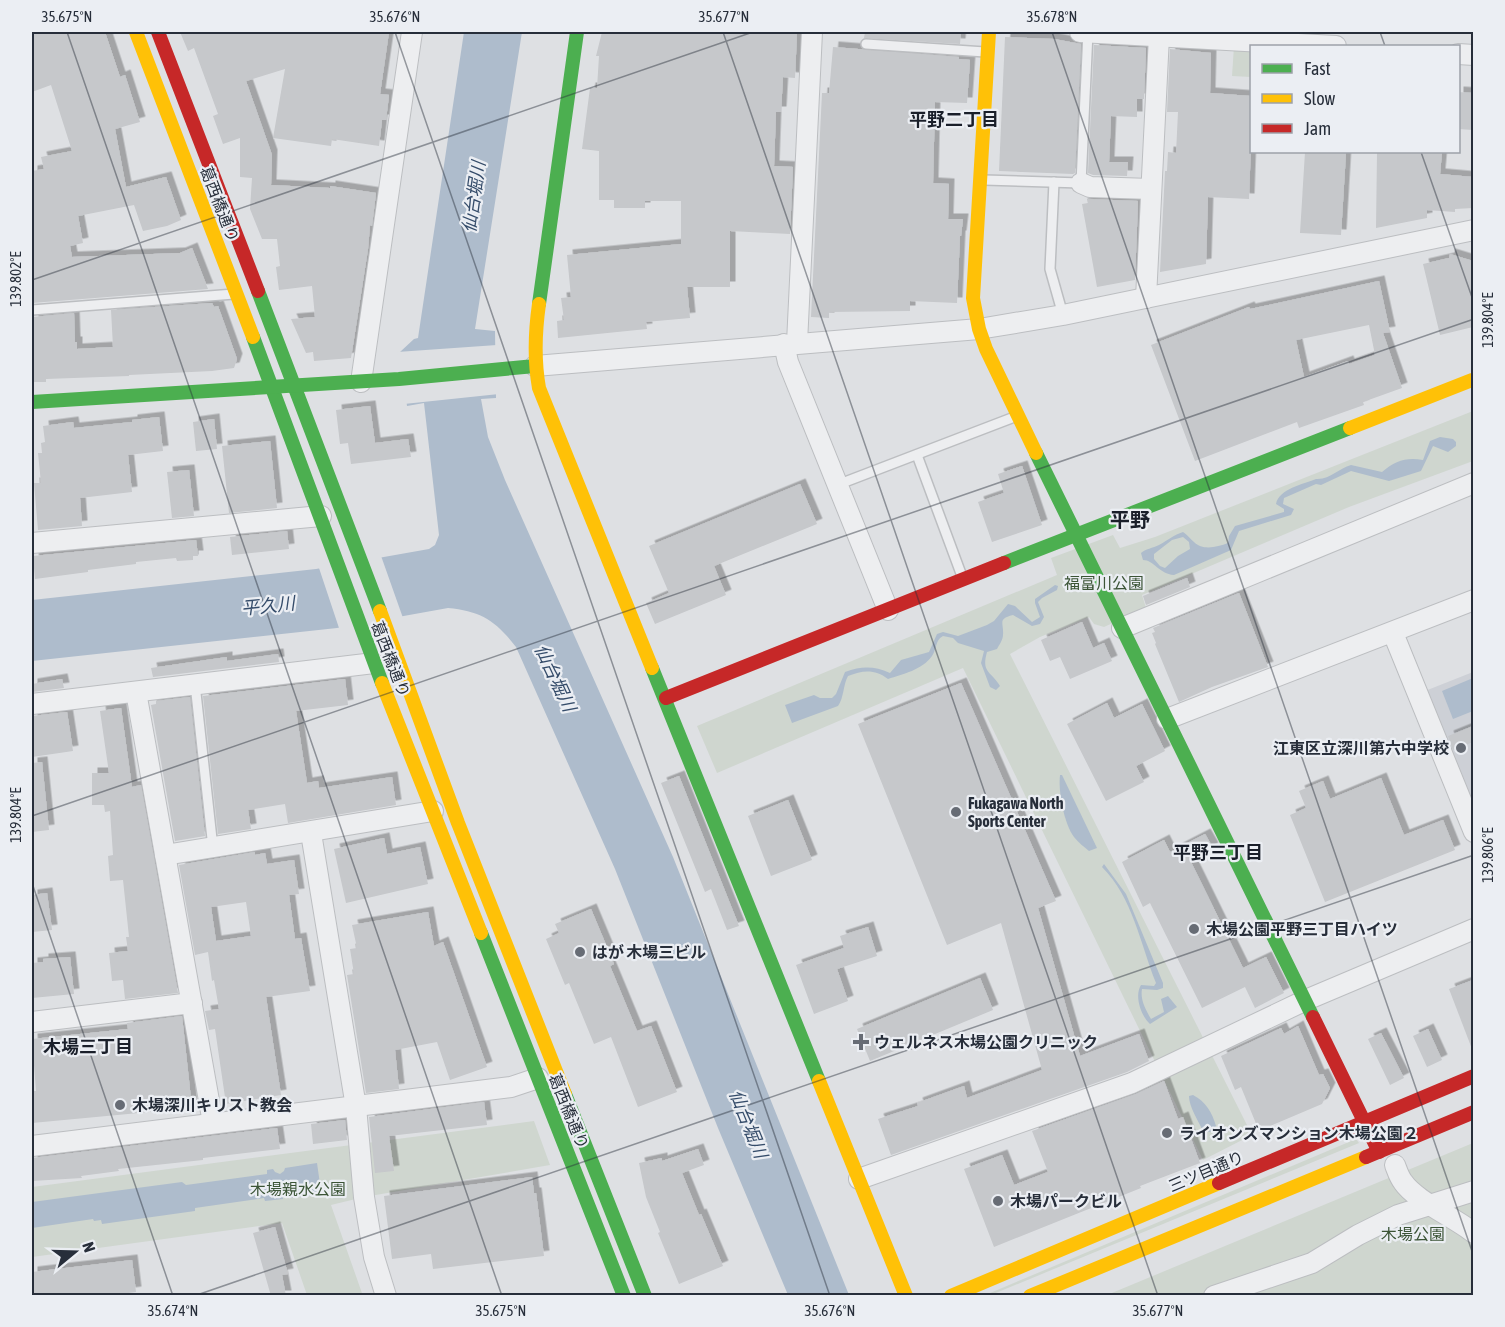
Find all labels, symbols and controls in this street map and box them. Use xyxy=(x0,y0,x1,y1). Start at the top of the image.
text: 35.675°N xyxy=(42,8,92,25)
text: 35.676°N xyxy=(370,8,420,25)
text: 35.677°N xyxy=(699,8,749,25)
text: 35.678°N xyxy=(1027,8,1077,25)
legend xyxy=(1250,45,1460,153)
text: Fast xyxy=(1304,58,1331,79)
text: Slow xyxy=(1304,88,1335,109)
district label: 平野二丁目 xyxy=(909,109,999,130)
text: Jam xyxy=(1304,118,1331,139)
water label: 仙台堀川 xyxy=(458,158,489,234)
street label: 葛西橋通り xyxy=(197,163,243,245)
text: 139.802°E xyxy=(7,251,24,307)
text: 139.804°E xyxy=(1479,292,1496,348)
district label: 平野 xyxy=(1110,508,1150,531)
park label: 福富川公園 xyxy=(1064,574,1144,592)
water label: 平久川 xyxy=(240,592,298,619)
street label: 葛西橋通り xyxy=(368,618,414,700)
water label: 仙台堀川 xyxy=(531,641,581,717)
place label: 江東区立深川第六中学校 xyxy=(1273,739,1449,757)
marker: 江東区立深川第六中学校 xyxy=(1454,741,1468,755)
text: 139.804°E xyxy=(7,787,24,843)
place label: Fukagawa North Sports Center xyxy=(968,794,1064,830)
marker: Fukagawa North Sports Center xyxy=(949,805,963,819)
text: 139.806°E xyxy=(1479,827,1496,883)
district label: 平野三丁目 xyxy=(1173,842,1263,863)
place label: 木場公園平野三丁目ハイツ xyxy=(1206,920,1398,938)
marker: 木場公園平野三丁目ハイツ xyxy=(1187,922,1201,936)
place label: はが 木場三ビル xyxy=(592,943,706,961)
marker: はが 木場三ビル xyxy=(573,945,587,959)
marker: ウェルネス木場公園クリニック xyxy=(852,1033,870,1051)
place label: ウェルネス木場公園クリニック xyxy=(874,1033,1098,1051)
district label: 木場三丁目 xyxy=(43,1036,133,1057)
street label: 葛西橋通り xyxy=(546,1071,592,1151)
water label: 仙台堀川 xyxy=(725,1087,772,1163)
place label: 木場深川キリスト教会 xyxy=(132,1096,292,1114)
marker: 木場深川キリスト教会 xyxy=(113,1098,127,1112)
place label: ライオンズマンション木場公園２ xyxy=(1179,1124,1419,1142)
marker: ライオンズマンション木場公園２ xyxy=(1160,1126,1174,1140)
street label: 三ツ目通り xyxy=(1166,1147,1246,1195)
park label: 木場親水公園 xyxy=(250,1180,346,1198)
place label: 木場パークビル xyxy=(1010,1192,1122,1210)
marker: 木場パークビル xyxy=(991,1194,1005,1208)
north arrow xyxy=(45,1222,105,1282)
park label: 木場公園 xyxy=(1381,1225,1445,1243)
text: N xyxy=(79,1240,99,1255)
text: 35.674°N xyxy=(148,1302,198,1319)
text: 35.675°N xyxy=(476,1302,526,1319)
text: 35.676°N xyxy=(805,1302,855,1319)
text: 35.677°N xyxy=(1133,1302,1183,1319)

